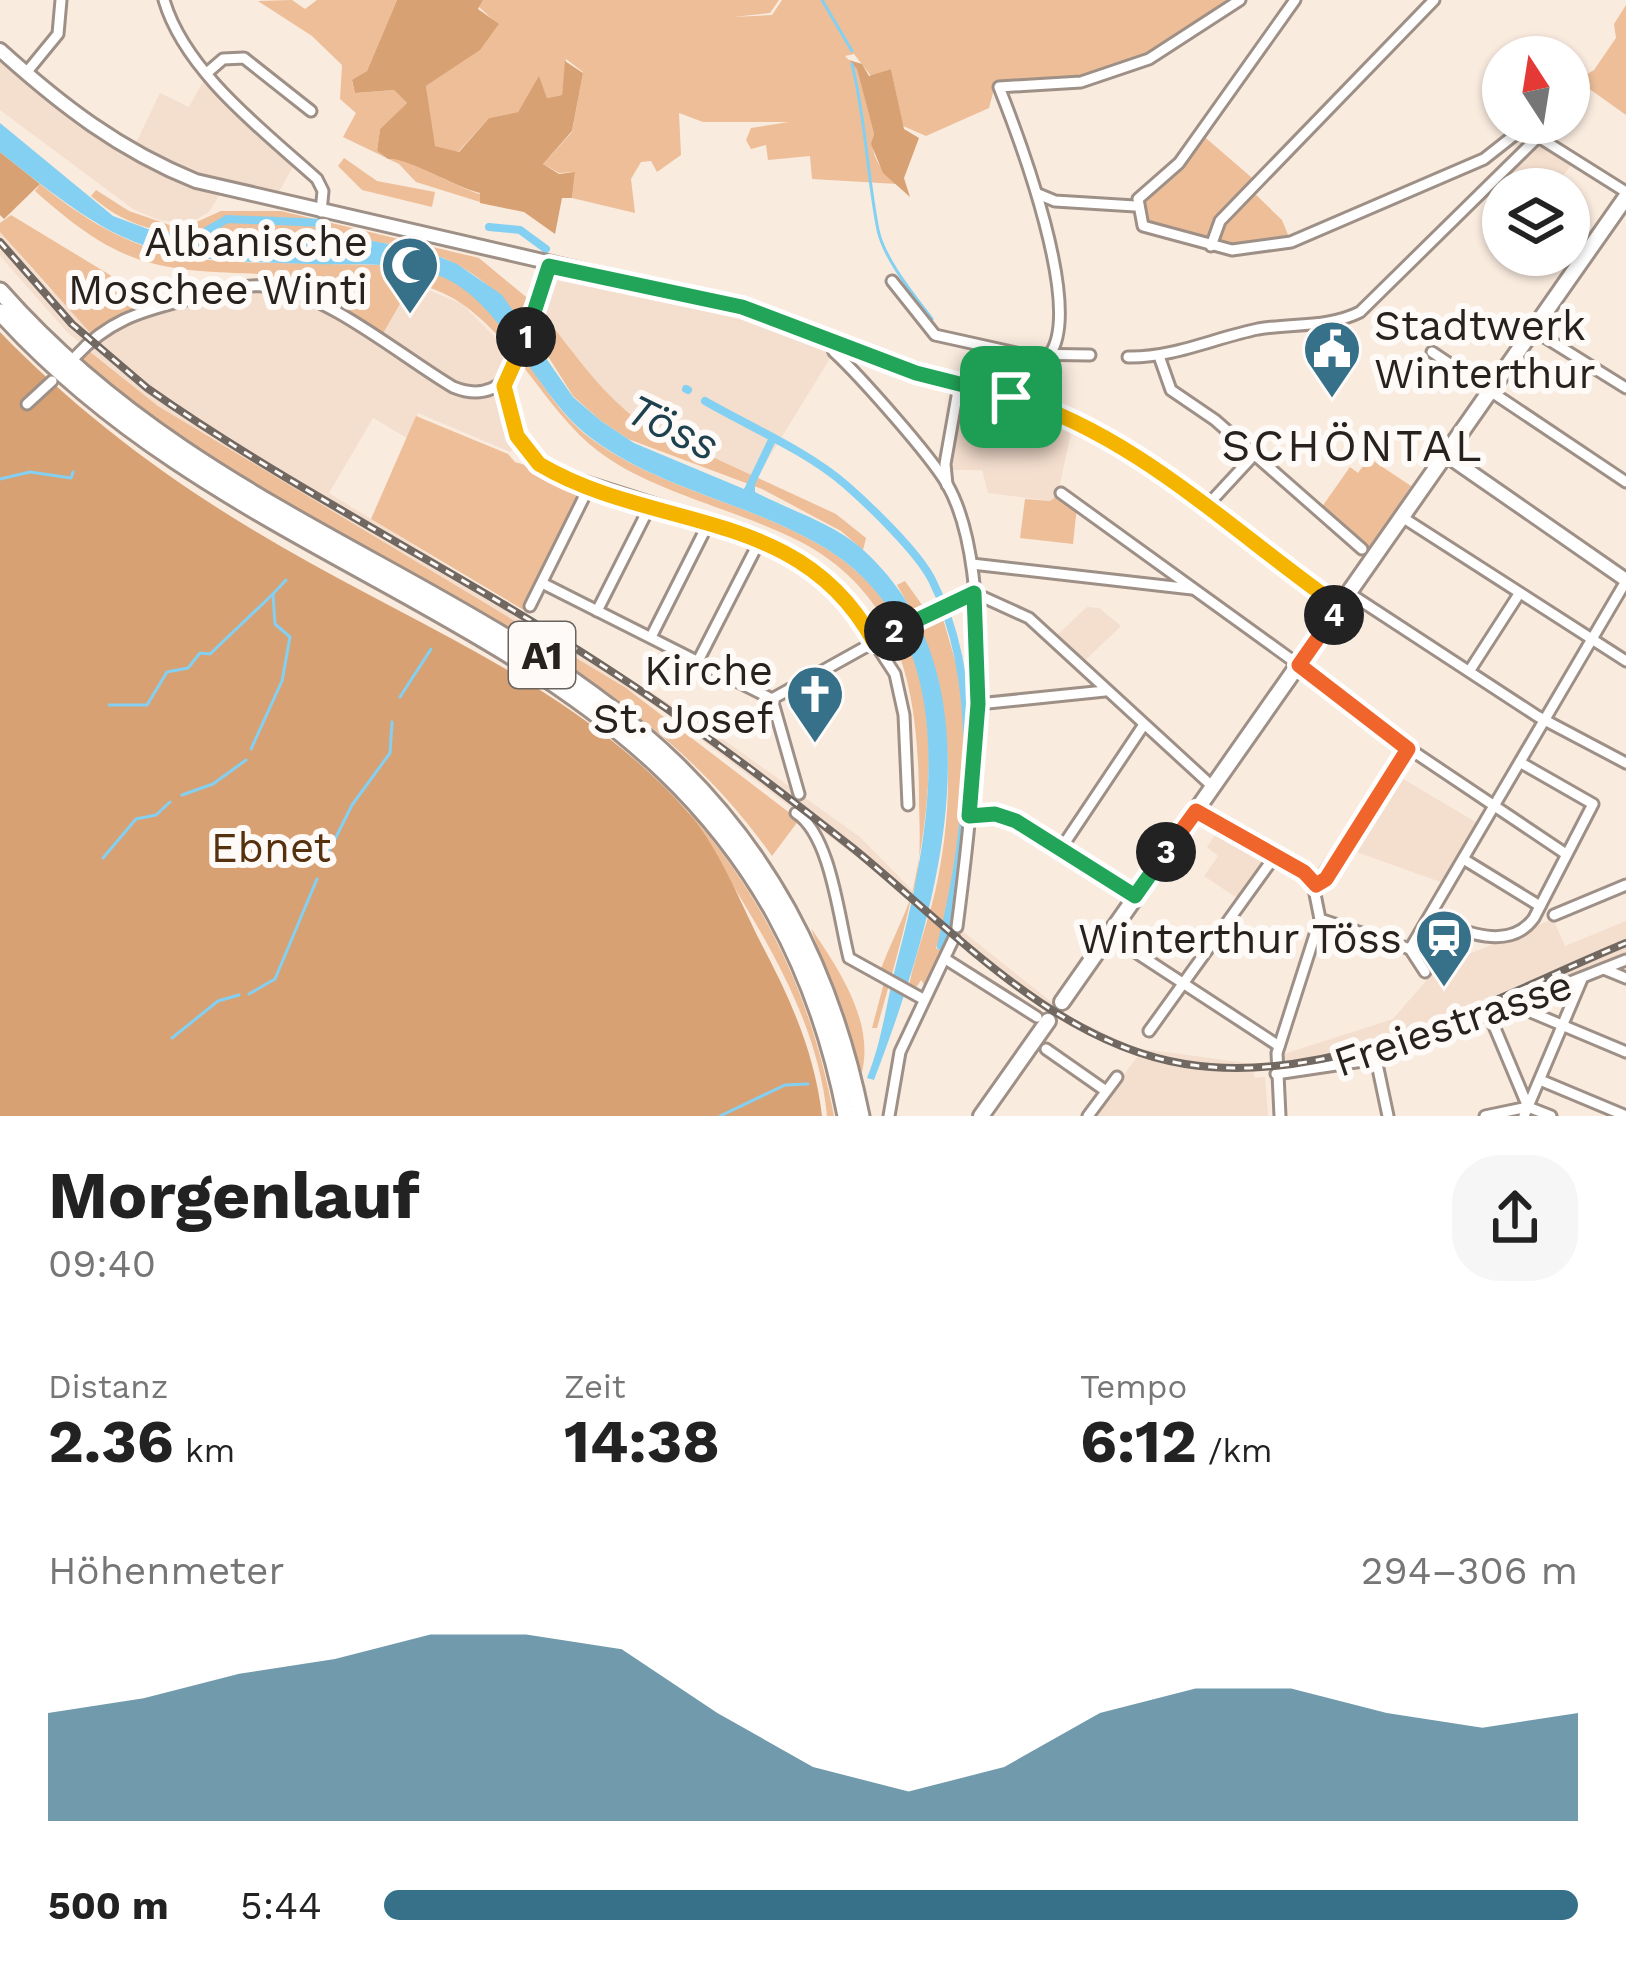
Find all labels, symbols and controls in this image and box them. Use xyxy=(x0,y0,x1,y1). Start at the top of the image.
north arrow xyxy=(1482,36,1590,144)
map controls xyxy=(1482,36,1590,276)
button: layers xyxy=(1482,168,1590,276)
place label: Albanische Moschee Winti xyxy=(68,217,368,314)
mosque icon: Albanische Moschee Winti xyxy=(379,234,441,316)
place label: Stadtwerk Winterthur xyxy=(1374,301,1596,398)
pin: 1 xyxy=(496,307,556,367)
text: 1 xyxy=(519,317,533,356)
public building icon: Stadtwerk Winterthur xyxy=(1301,318,1363,400)
pin xyxy=(960,346,1062,448)
icon: arrive xyxy=(978,364,1044,430)
water label: Töss xyxy=(618,382,728,472)
district label: SCHÖNTAL xyxy=(1221,419,1485,472)
pin: 4 xyxy=(1304,585,1364,645)
text: 4 xyxy=(1323,595,1345,634)
pin: 2 xyxy=(864,601,924,661)
text: 2 xyxy=(884,611,904,650)
road number: A1 xyxy=(509,622,575,688)
place label: Kirche St. Josef xyxy=(593,646,773,743)
church icon: Kirche St. Josef xyxy=(784,663,846,745)
pin: 3 xyxy=(1136,822,1196,882)
park label: Ebnet xyxy=(211,823,331,872)
text: 3 xyxy=(1156,832,1176,871)
station icon: Winterthur Töss xyxy=(1413,907,1475,989)
place label: Winterthur Töss xyxy=(1078,914,1402,963)
street label: Freiestrasse xyxy=(1328,959,1578,1087)
button: share xyxy=(1452,1155,1578,1281)
text: Morgenlauf xyxy=(48,1157,420,1234)
text: 09:40 xyxy=(48,1241,156,1286)
text: Distanz xyxy=(48,1367,168,1406)
text: Zeit xyxy=(564,1367,626,1406)
text: Tempo xyxy=(1080,1367,1187,1406)
text: 2.36 xyxy=(48,1406,174,1477)
text: 14:38 xyxy=(564,1406,720,1477)
text: 6:12 xyxy=(1080,1406,1197,1477)
text: km xyxy=(174,1431,235,1470)
text: /km xyxy=(1197,1431,1273,1470)
text: Höhenmeter xyxy=(48,1548,284,1593)
text: 294–306 m xyxy=(1361,1548,1578,1593)
text: 500 m xyxy=(48,1883,169,1928)
text: 5:44 xyxy=(240,1883,322,1928)

